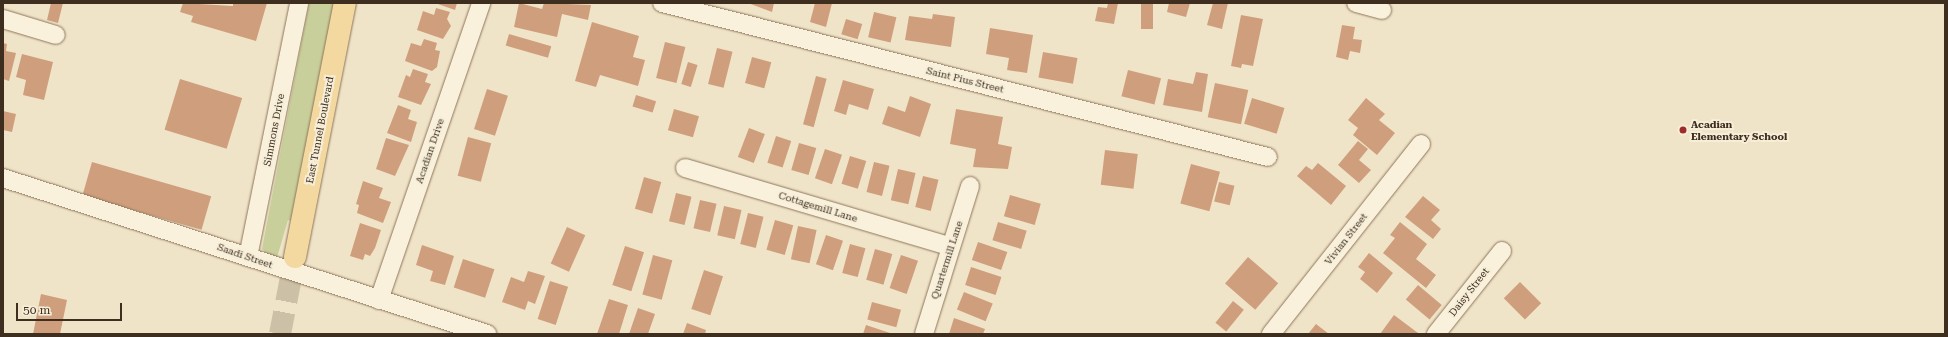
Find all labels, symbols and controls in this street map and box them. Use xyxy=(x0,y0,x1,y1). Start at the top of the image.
street label: Saint Pius Street xyxy=(925,65,1005,95)
street label: East Tunnel Boulevard xyxy=(304,76,336,184)
street label: Simmons Drive xyxy=(261,93,287,167)
street label: Acadian Drive xyxy=(413,117,447,185)
place label: Acadian Elementary School xyxy=(1691,118,1787,142)
marker: Acadian Elementary School xyxy=(1678,125,1688,135)
street label: Cottagemill Lane xyxy=(777,189,859,225)
street label: Vivian Street xyxy=(1322,211,1370,267)
street label: Quartermill Lane xyxy=(929,219,965,301)
street label: Saadi Street xyxy=(216,241,274,271)
street label: Daisy Street xyxy=(1446,265,1492,319)
scale bar xyxy=(18,295,124,321)
text: 50 m xyxy=(23,303,50,317)

